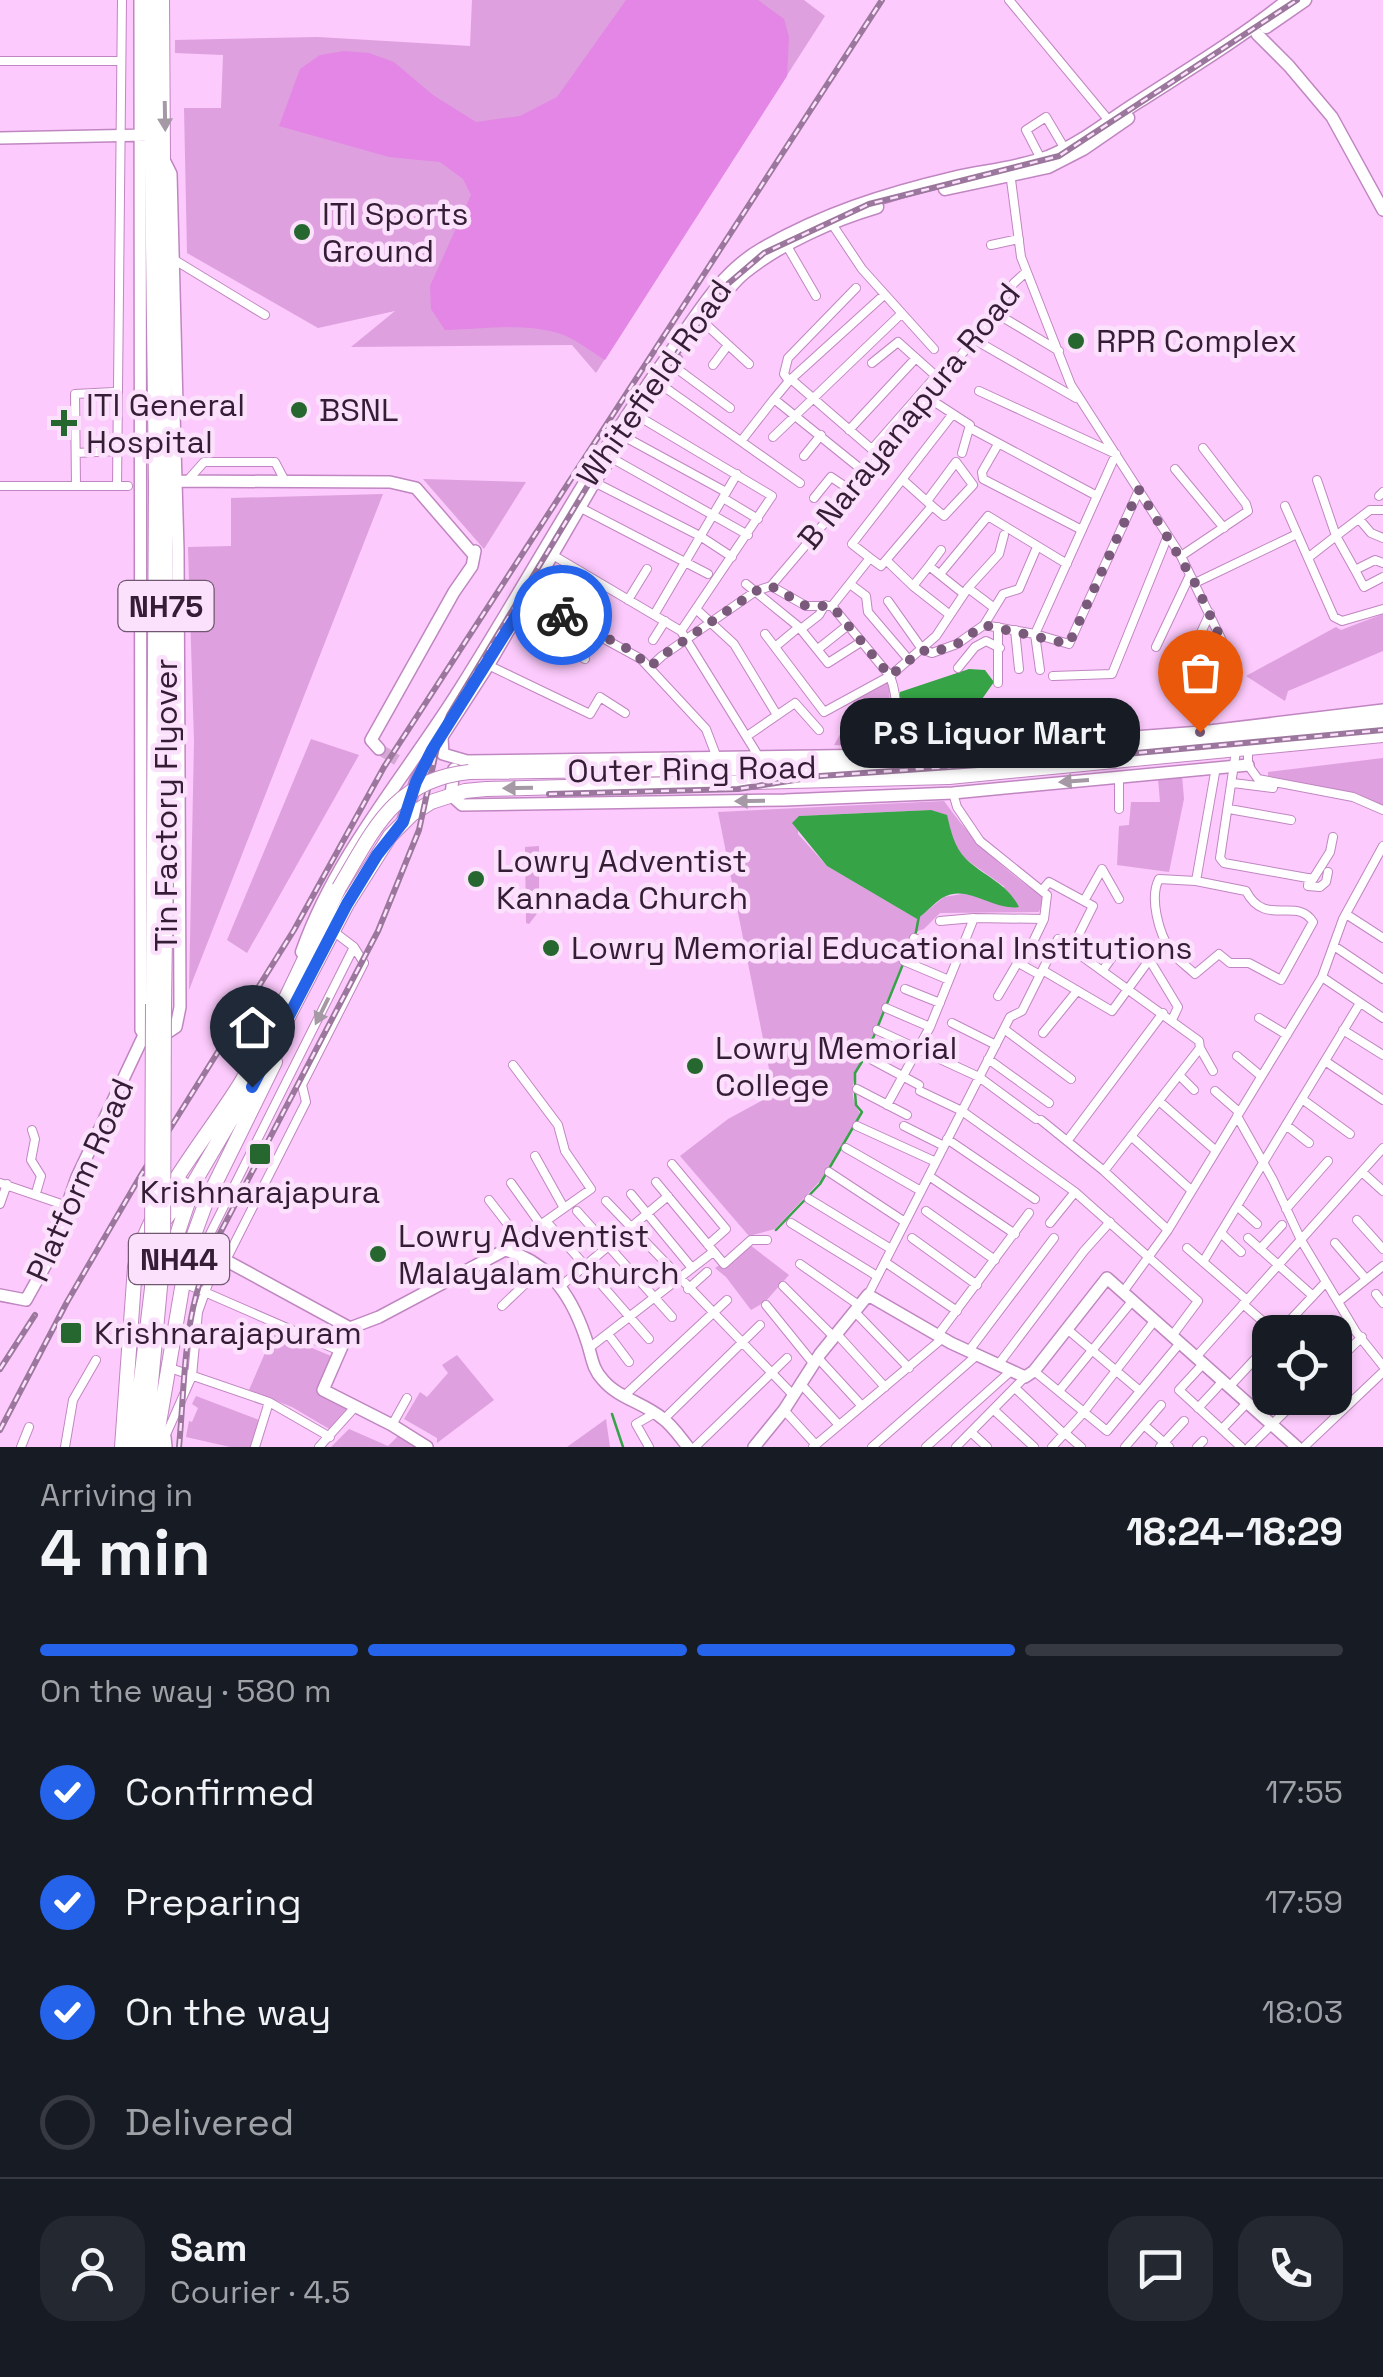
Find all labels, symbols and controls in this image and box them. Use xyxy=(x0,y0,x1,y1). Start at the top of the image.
one-way arrow xyxy=(157,101,173,133)
place label: ITI Sports Ground xyxy=(322,194,468,271)
marker: ITI Sports Ground xyxy=(291,221,313,243)
street label: Whitefield Road xyxy=(568,272,740,494)
street label: B Narayanapura Road xyxy=(789,275,1029,557)
place label: RPR Complex xyxy=(1096,321,1297,361)
marker: RPR Complex xyxy=(1065,330,1087,352)
place label: ITI General Hospital xyxy=(86,385,245,462)
place label: BSNL xyxy=(319,390,399,430)
marker: BSNL xyxy=(288,399,310,421)
marker: ITI General Hospital xyxy=(51,410,77,436)
courier xyxy=(512,565,612,665)
road number: NH75 xyxy=(119,581,214,631)
icon: bike xyxy=(535,588,590,643)
pin xyxy=(1158,630,1243,733)
icon: bag xyxy=(1173,645,1228,700)
street label: Tin Factory Flyover xyxy=(146,659,186,951)
callout: P.S Liquor Mart xyxy=(840,697,1140,767)
text: P.S Liquor Mart xyxy=(873,713,1107,753)
street label: Outer Ring Road xyxy=(567,747,817,791)
one-way arrow xyxy=(1058,773,1090,789)
one-way arrow xyxy=(501,780,533,796)
one-way arrow xyxy=(734,793,766,809)
place label: Lowry Adventist Kannada Church xyxy=(496,841,748,918)
marker: Lowry Adventist Kannada Church xyxy=(465,868,487,890)
place label: Lowry Memorial Educational Institutions xyxy=(571,928,1192,968)
marker: Lowry Memorial Educational Institutions xyxy=(540,937,562,959)
pin xyxy=(210,985,295,1088)
one-way arrow xyxy=(314,996,331,1025)
icon: home xyxy=(225,1000,280,1055)
place label: Lowry Memorial College xyxy=(715,1028,957,1105)
marker: Lowry Memorial College xyxy=(684,1055,706,1077)
street label: Platform Road xyxy=(17,1072,143,1288)
marker: Krishnarajapura xyxy=(247,1141,273,1167)
place label: Krishnarajapura xyxy=(140,1172,380,1212)
place label: Lowry Adventist Malayalam Church xyxy=(398,1216,680,1293)
road number: NH44 xyxy=(129,1234,229,1284)
marker: Lowry Adventist Malayalam Church xyxy=(367,1243,389,1265)
place label: Krishnarajapuram xyxy=(94,1313,362,1353)
map controls xyxy=(1252,1315,1352,1415)
button: locate xyxy=(1252,1315,1352,1415)
marker: Krishnarajapuram xyxy=(58,1320,84,1346)
text: Arriving in xyxy=(40,1475,193,1515)
text: 18:24–18:29 xyxy=(1126,1508,1343,1556)
text: 4 min xyxy=(40,1511,211,1594)
text: On the way · 580 m xyxy=(40,1671,332,1711)
icon: check xyxy=(40,1765,95,1820)
text: Confirmed xyxy=(125,1768,315,1816)
text: 17:55 xyxy=(1265,1772,1343,1812)
icon: check xyxy=(40,1875,95,1930)
text: Preparing xyxy=(125,1878,302,1926)
text: 17:59 xyxy=(1265,1882,1343,1922)
icon: check xyxy=(40,1985,95,2040)
text: On the way xyxy=(125,1988,331,2036)
text: 18:03 xyxy=(1262,1992,1343,2032)
text: Delivered xyxy=(125,2098,294,2146)
button: person xyxy=(40,2216,145,2321)
button: chat xyxy=(1108,2216,1213,2321)
button: phone xyxy=(1238,2216,1343,2321)
text: Sam xyxy=(170,2224,247,2272)
text: Courier · 4.5 xyxy=(170,2272,351,2312)

